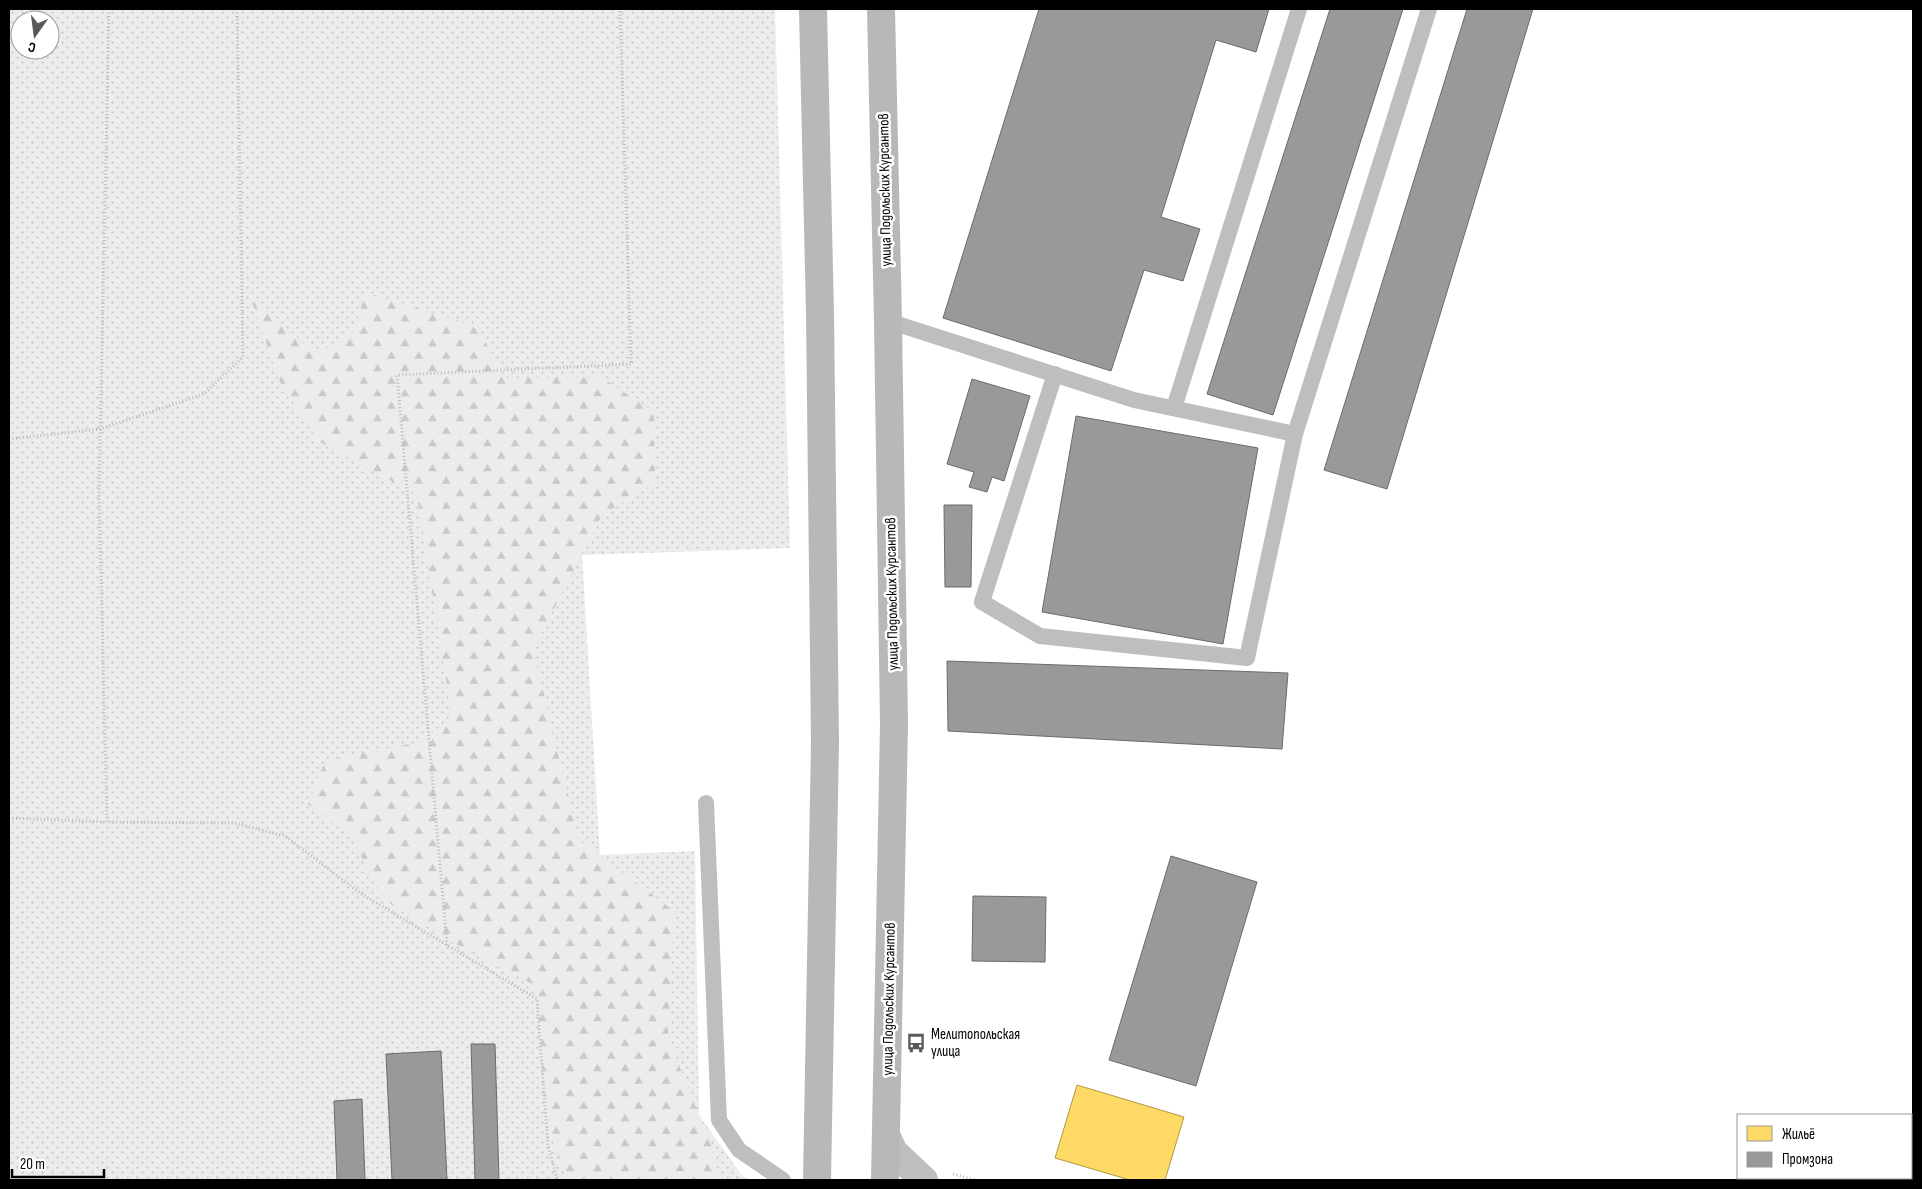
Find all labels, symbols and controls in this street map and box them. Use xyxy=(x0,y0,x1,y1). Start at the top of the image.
north arrow xyxy=(10,10,60,60)
text: С xyxy=(26,38,38,56)
street label: улица Подольских Курсантов xyxy=(874,113,896,267)
street label: улица Подольских Курсантов xyxy=(881,517,903,671)
street label: улица Подольских Курсантов xyxy=(878,922,900,1076)
place label: Мелитопольская улица xyxy=(931,1025,1020,1061)
bus stop icon: Мелитопольская улица xyxy=(905,1032,927,1054)
legend xyxy=(1737,1114,1912,1179)
text: Жильё xyxy=(1782,1125,1815,1144)
scale bar xyxy=(12,1146,105,1178)
text: Промзона xyxy=(1782,1150,1833,1169)
text: 20 m xyxy=(20,1155,45,1174)

